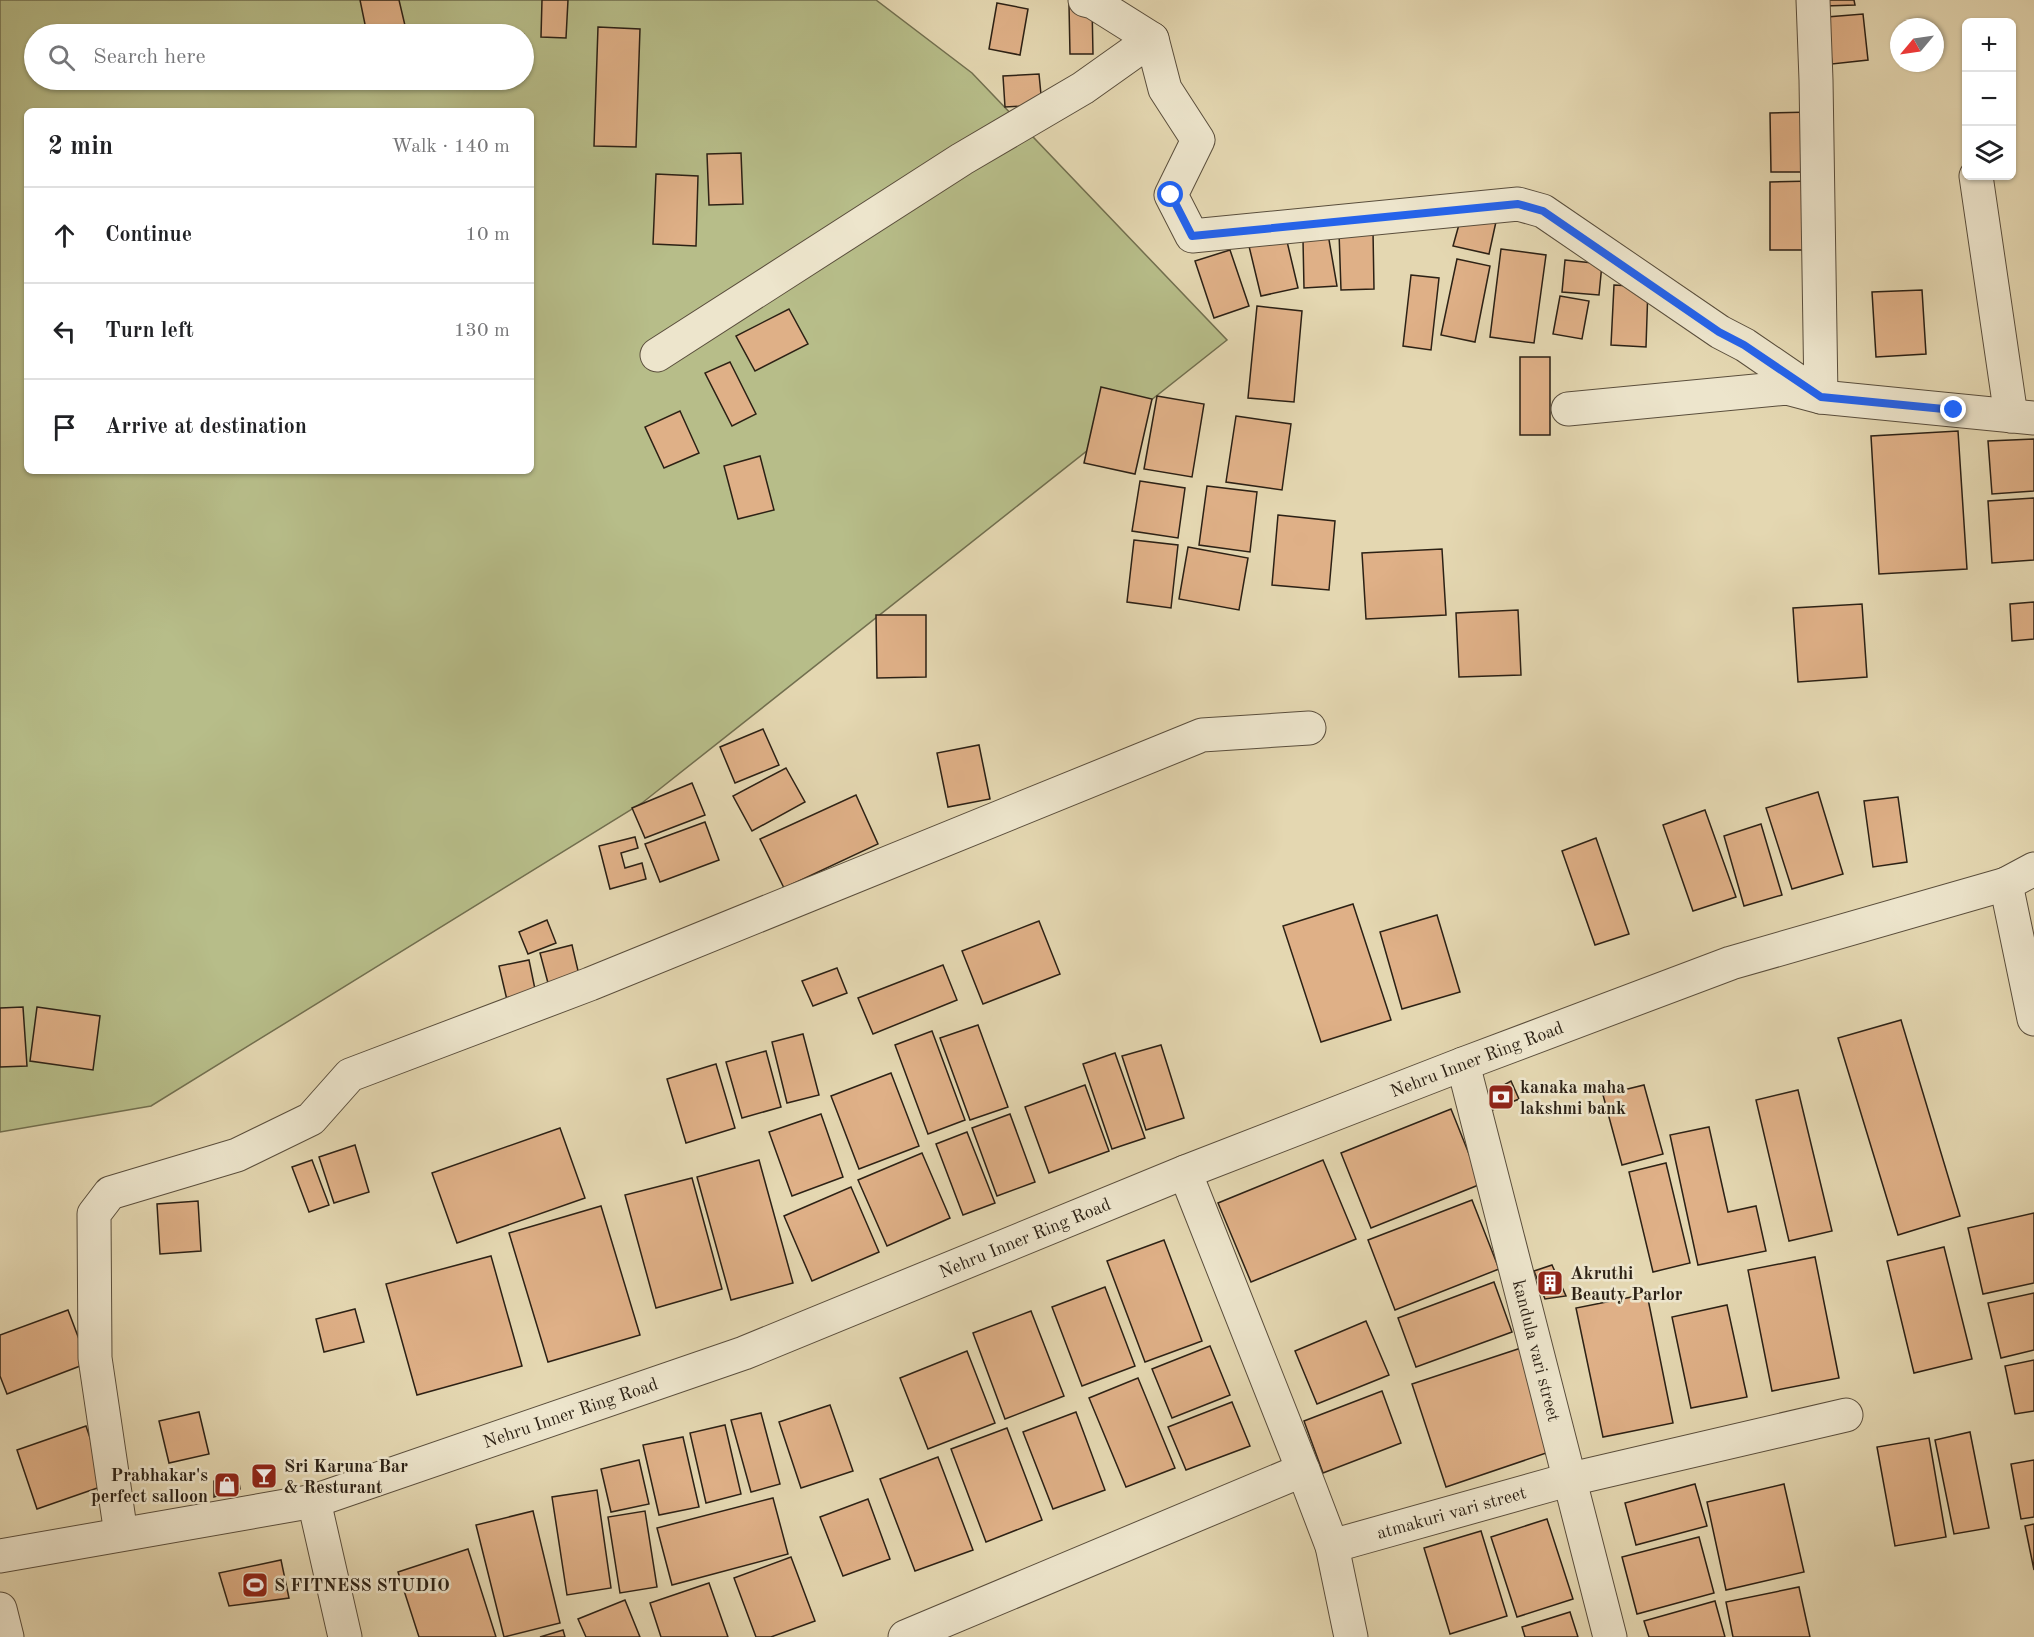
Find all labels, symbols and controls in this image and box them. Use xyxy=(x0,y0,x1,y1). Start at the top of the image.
north arrow xyxy=(1890,18,1944,72)
map controls xyxy=(1962,18,2016,180)
button: + xyxy=(1962,18,2016,72)
search box xyxy=(24,24,534,90)
icon: search xyxy=(45,41,78,74)
text: Search here xyxy=(93,46,206,68)
button: − xyxy=(1962,72,2016,126)
button: layers xyxy=(1962,126,2016,180)
text: 2 min xyxy=(48,134,113,160)
text: Walk · 140 m xyxy=(391,137,510,157)
route start xyxy=(1157,181,1183,207)
icon: ahead xyxy=(48,219,81,252)
text: Continue xyxy=(105,224,192,246)
text: 10 m xyxy=(465,225,510,245)
icon: left xyxy=(48,315,81,348)
text: Turn left xyxy=(105,320,194,342)
text: 130 m xyxy=(454,321,510,341)
route end xyxy=(1940,396,1966,422)
icon: arrive xyxy=(48,411,81,444)
text: Arrive at destination xyxy=(105,416,307,438)
street label: Nehru Inner Ring Road xyxy=(1388,1019,1566,1101)
place label: kanaka maha lakshmi bank xyxy=(1520,1079,1626,1118)
bank icon: kanaka maha lakshmi bank xyxy=(1486,1082,1516,1112)
street label: Nehru Inner Ring Road xyxy=(937,1195,1114,1282)
place label: Akruthi Beauty Parlor xyxy=(1570,1265,1683,1304)
building icon: Akruthi Beauty Parlor xyxy=(1535,1268,1565,1298)
street label: kandula vari street xyxy=(1509,1278,1562,1424)
street label: Nehru Inner Ring Road xyxy=(481,1375,661,1452)
place label: Sri Karuna Bar & Resturant xyxy=(284,1458,408,1497)
bar icon: Sri Karuna Bar & Resturant xyxy=(249,1461,279,1491)
place label: Prabhakar's perfect salloon xyxy=(91,1467,208,1506)
shop icon: Prabhakar's perfect salloon xyxy=(212,1470,242,1500)
street label: atmakuri vari street xyxy=(1375,1484,1528,1543)
sports icon: S FITNESS STUDIO xyxy=(240,1570,270,1600)
place label: S FITNESS STUDIO xyxy=(274,1577,450,1595)

